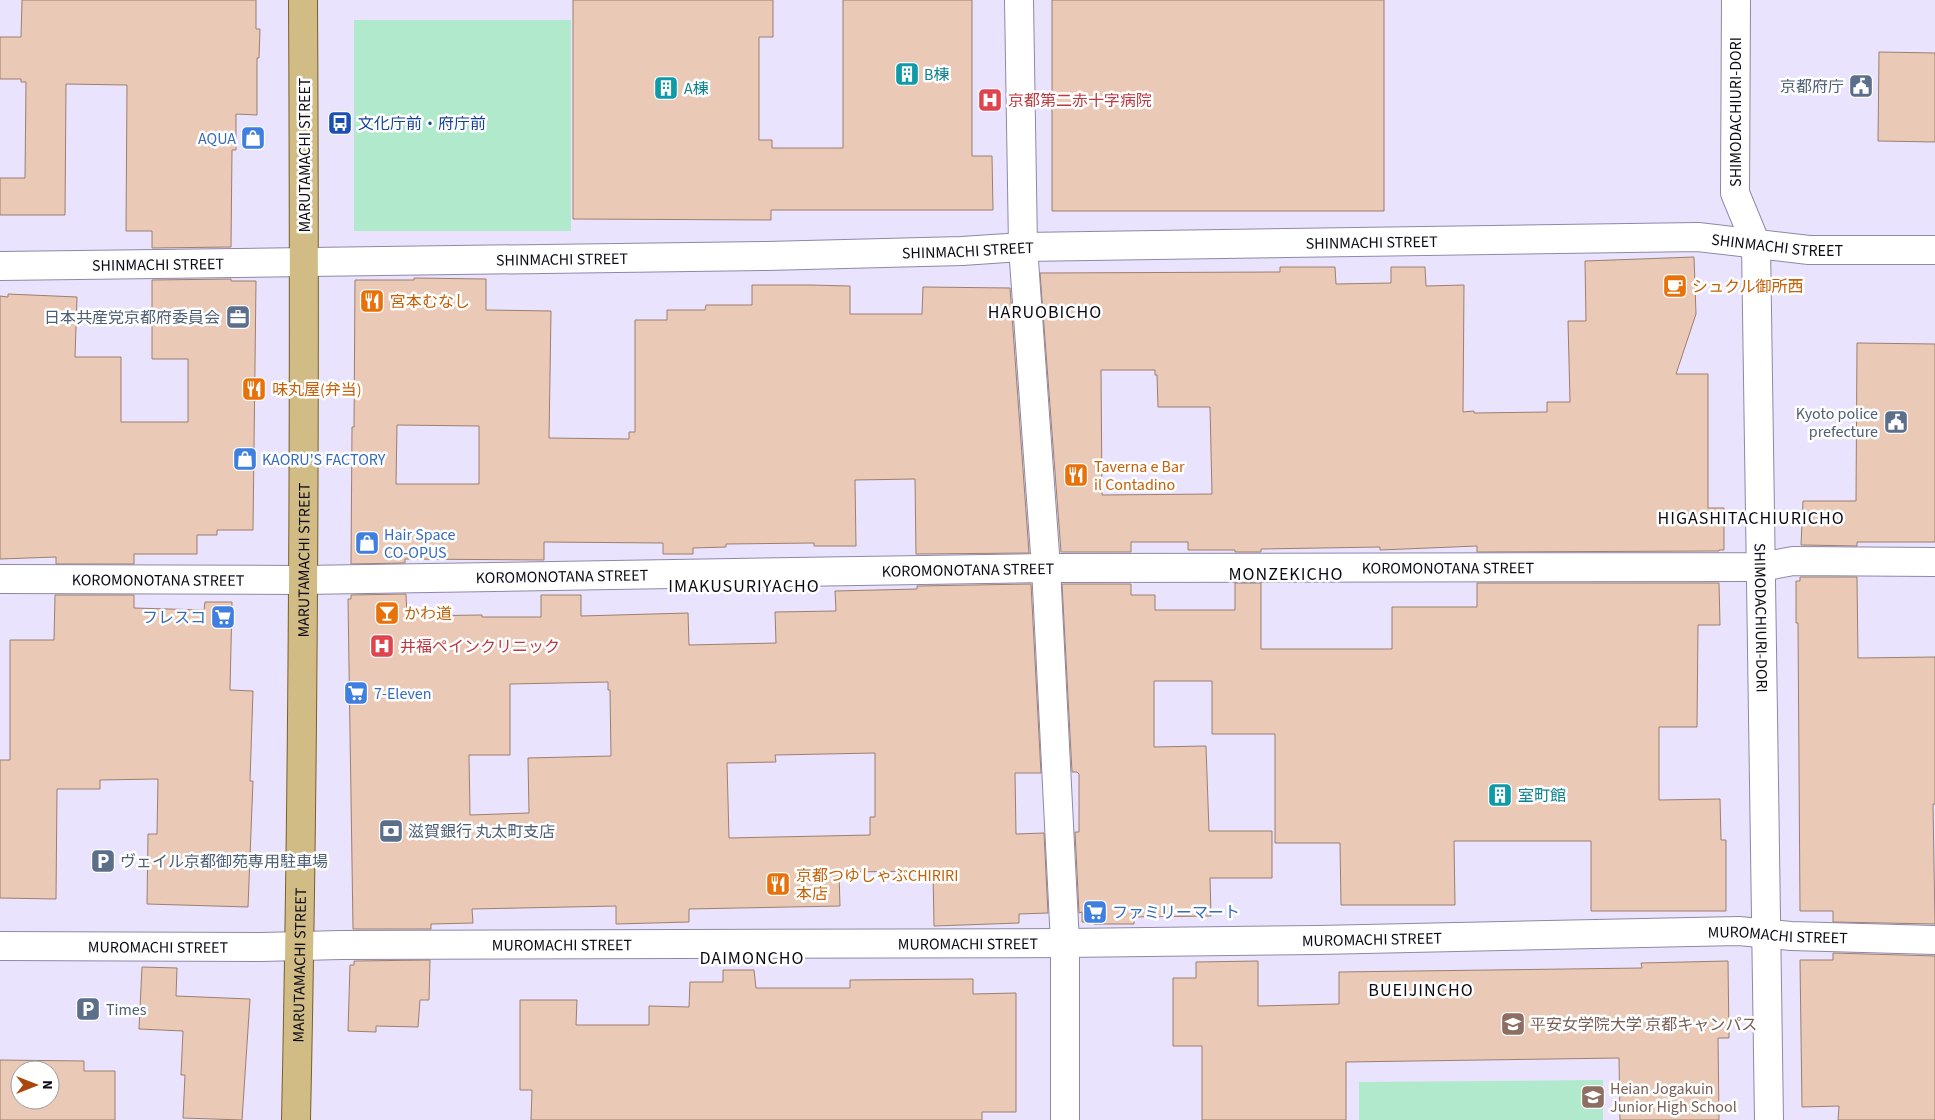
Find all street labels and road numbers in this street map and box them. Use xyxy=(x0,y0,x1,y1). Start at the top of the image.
street label: SHIMODACHIURI-DORI xyxy=(1725,37,1747,187)
street label: MARUTAMACHI STREET xyxy=(294,77,316,232)
street label: SHINMACHI STREET xyxy=(1710,229,1843,262)
street label: SHINMACHI STREET xyxy=(1306,231,1438,255)
street label: SHINMACHI STREET xyxy=(902,237,1034,265)
street label: SHINMACHI STREET xyxy=(496,248,629,272)
street label: SHINMACHI STREET xyxy=(92,253,225,277)
street label: MARUTAMACHI STREET xyxy=(293,482,316,638)
street label: SHIMODACHIURI-DORI xyxy=(1748,543,1773,693)
street label: KOROMONOTANA STREET xyxy=(1362,557,1535,580)
street label: KOROMONOTANA STREET xyxy=(882,558,1055,583)
street label: KOROMONOTANA STREET xyxy=(476,564,649,589)
street label: KOROMONOTANA STREET xyxy=(72,569,245,592)
street label: MARUTAMACHI STREET xyxy=(288,887,312,1043)
street label: MUROMACHI STREET xyxy=(1708,921,1848,950)
street label: MUROMACHI STREET xyxy=(1302,927,1443,952)
street label: MUROMACHI STREET xyxy=(898,933,1039,955)
street label: MUROMACHI STREET xyxy=(492,934,633,957)
street label: MUROMACHI STREET xyxy=(88,936,229,959)

